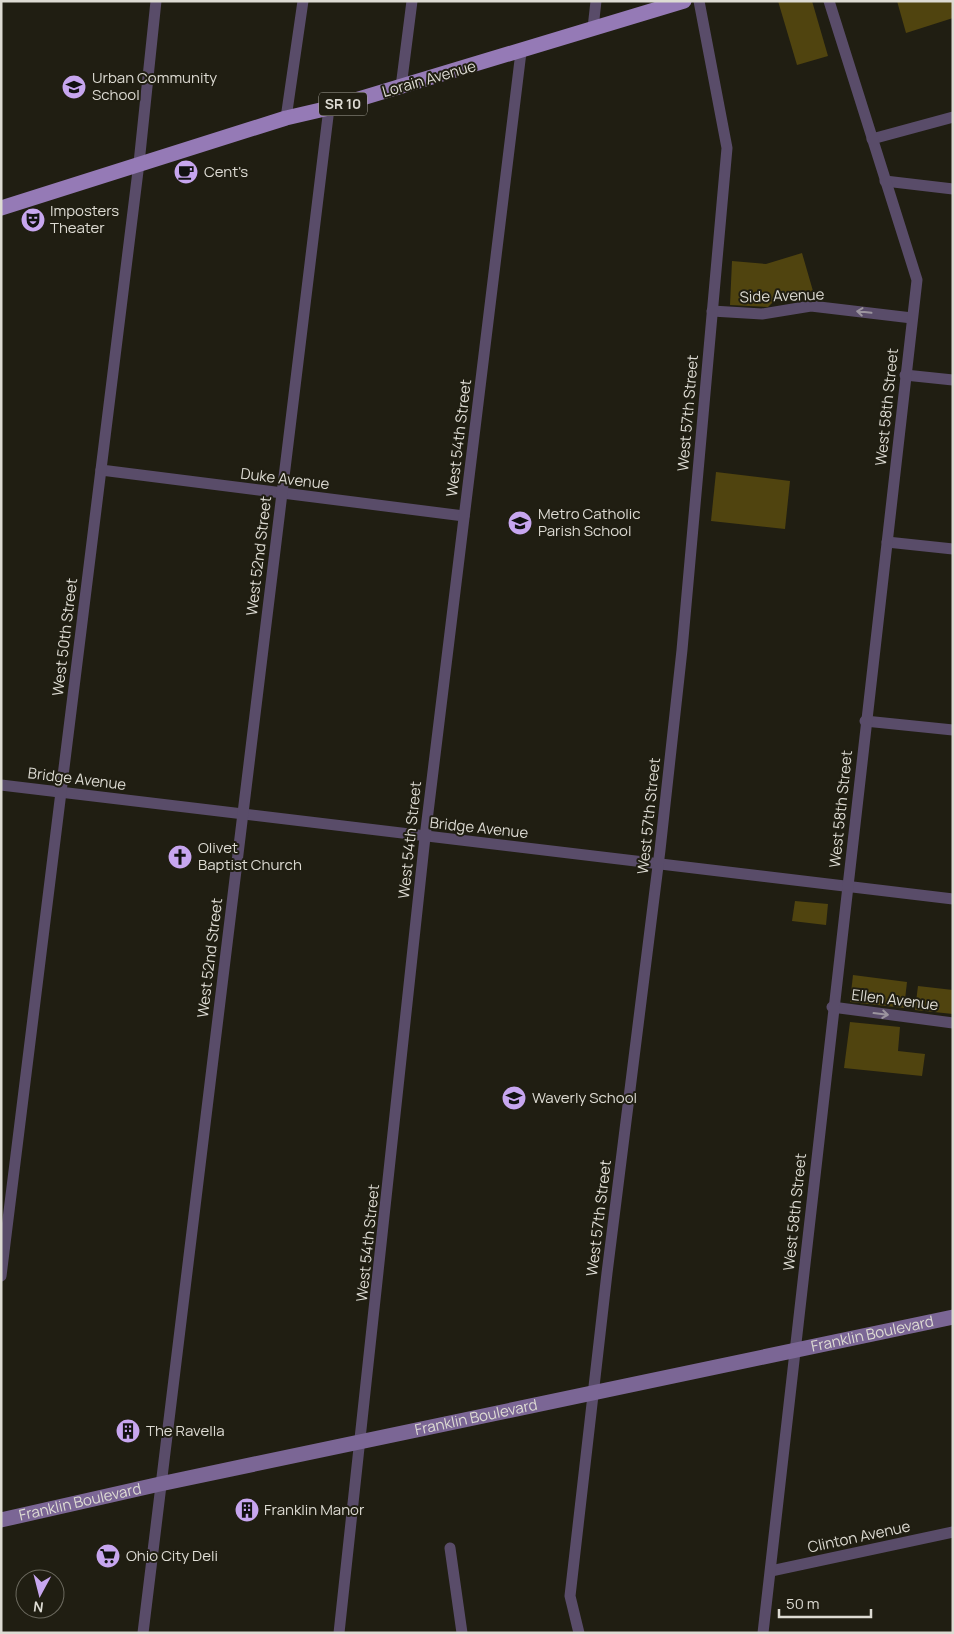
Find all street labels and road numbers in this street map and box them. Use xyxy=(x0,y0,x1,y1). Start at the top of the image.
street label: Lorain Avenue xyxy=(379,55,478,102)
road number: SR 10 xyxy=(319,92,367,116)
street label: Side Avenue xyxy=(739,284,825,307)
street label: West 58th Street xyxy=(870,347,903,467)
street label: West 57th Street xyxy=(672,354,703,472)
street label: West 54th Street xyxy=(441,378,476,498)
street label: Duke Avenue xyxy=(239,463,331,494)
street label: West 52nd Street xyxy=(241,495,276,617)
street label: West 50th Street xyxy=(47,577,82,697)
street label: West 58th Street xyxy=(824,749,857,869)
street label: West 57th Street xyxy=(632,757,665,875)
street label: Bridge Avenue xyxy=(27,762,128,795)
street label: West 54th Street xyxy=(393,780,426,900)
street label: Bridge Avenue xyxy=(429,812,530,843)
street label: West 52nd Street xyxy=(192,897,227,1019)
street label: Ellen Avenue xyxy=(850,984,940,1015)
street label: West 58th Street xyxy=(778,1152,811,1272)
street label: West 57th Street xyxy=(581,1159,616,1277)
street label: West 54th Street xyxy=(351,1183,384,1303)
street label: Franklin Boulevard xyxy=(809,1310,936,1357)
street label: Franklin Boulevard xyxy=(413,1394,539,1440)
street label: Franklin Boulevard xyxy=(17,1478,143,1526)
street label: Clinton Avenue xyxy=(806,1515,912,1558)

